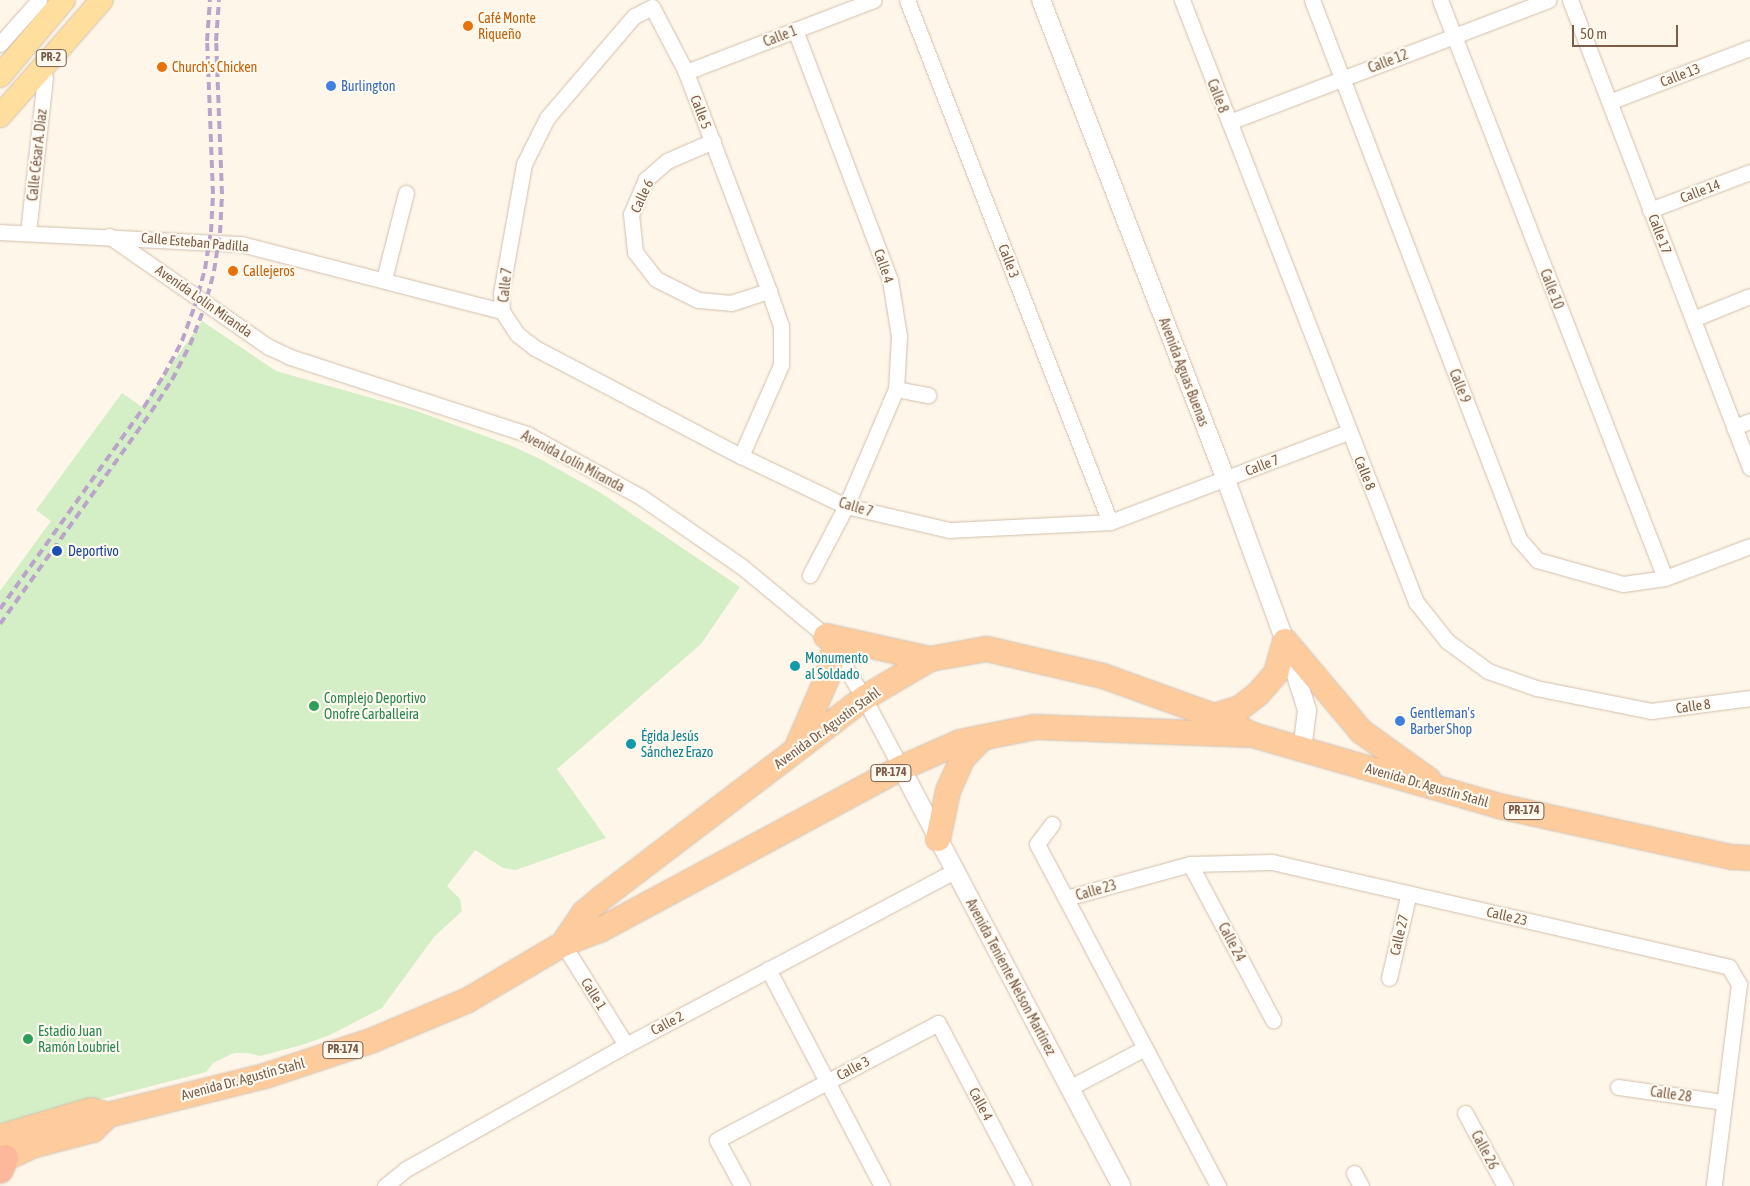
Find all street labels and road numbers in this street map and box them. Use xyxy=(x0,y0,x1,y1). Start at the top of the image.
street label: Calle 1 xyxy=(761,22,799,50)
street label: Calle 12 xyxy=(1366,46,1410,76)
road number: PR-2 xyxy=(35,48,67,68)
street label: Calle 13 xyxy=(1658,60,1702,90)
street label: Calle 8 xyxy=(1204,77,1232,115)
street label: Calle 5 xyxy=(687,93,715,131)
street label: Calle César A. Díaz xyxy=(24,108,50,202)
street label: Calle 14 xyxy=(1678,176,1722,206)
street label: Calle 6 xyxy=(627,177,657,215)
street label: Calle 17 xyxy=(1645,212,1675,256)
street label: Calle Esteban Padilla xyxy=(140,229,250,255)
street label: Calle 3 xyxy=(995,242,1023,280)
street label: Calle 4 xyxy=(870,247,898,285)
street label: Avenida Lolín Miranda xyxy=(152,261,256,341)
street label: Calle 7 xyxy=(495,267,515,303)
street label: Calle 10 xyxy=(1537,267,1567,311)
street label: Avenida Aguas Buenas xyxy=(1156,315,1212,429)
street label: Calle 9 xyxy=(1446,367,1474,405)
street label: Avenida Lolín Miranda xyxy=(519,427,627,495)
street label: Calle 7 xyxy=(1243,451,1281,479)
street label: Calle 8 xyxy=(1351,454,1379,492)
street label: Calle 7 xyxy=(837,494,875,520)
street label: Avenida Dr. Agustín Stahl xyxy=(771,684,883,772)
street label: Calle 8 xyxy=(1675,695,1711,717)
street label: Avenida Dr. Agustín Stahl xyxy=(1364,759,1490,811)
road number: PR-174 xyxy=(870,764,912,782)
road number: PR-174 xyxy=(1503,801,1545,820)
street label: Calle 23 xyxy=(1074,876,1118,904)
street label: Avenida Teniente Nelson Martínez xyxy=(963,896,1059,1058)
street label: Calle 23 xyxy=(1485,903,1529,929)
street label: Calle 27 xyxy=(1386,913,1412,957)
street label: Calle 24 xyxy=(1215,920,1249,964)
street label: Calle 1 xyxy=(578,975,610,1013)
street label: Calle 2 xyxy=(648,1007,686,1039)
road number: PR-174 xyxy=(322,1040,364,1060)
street label: Calle 3 xyxy=(834,1052,872,1084)
street label: Avenida Dr. Agustín Stahl xyxy=(179,1054,307,1104)
street label: Calle 28 xyxy=(1649,1083,1693,1105)
street label: Calle 4 xyxy=(965,1085,997,1123)
street label: Calle 26 xyxy=(1468,1128,1502,1172)

